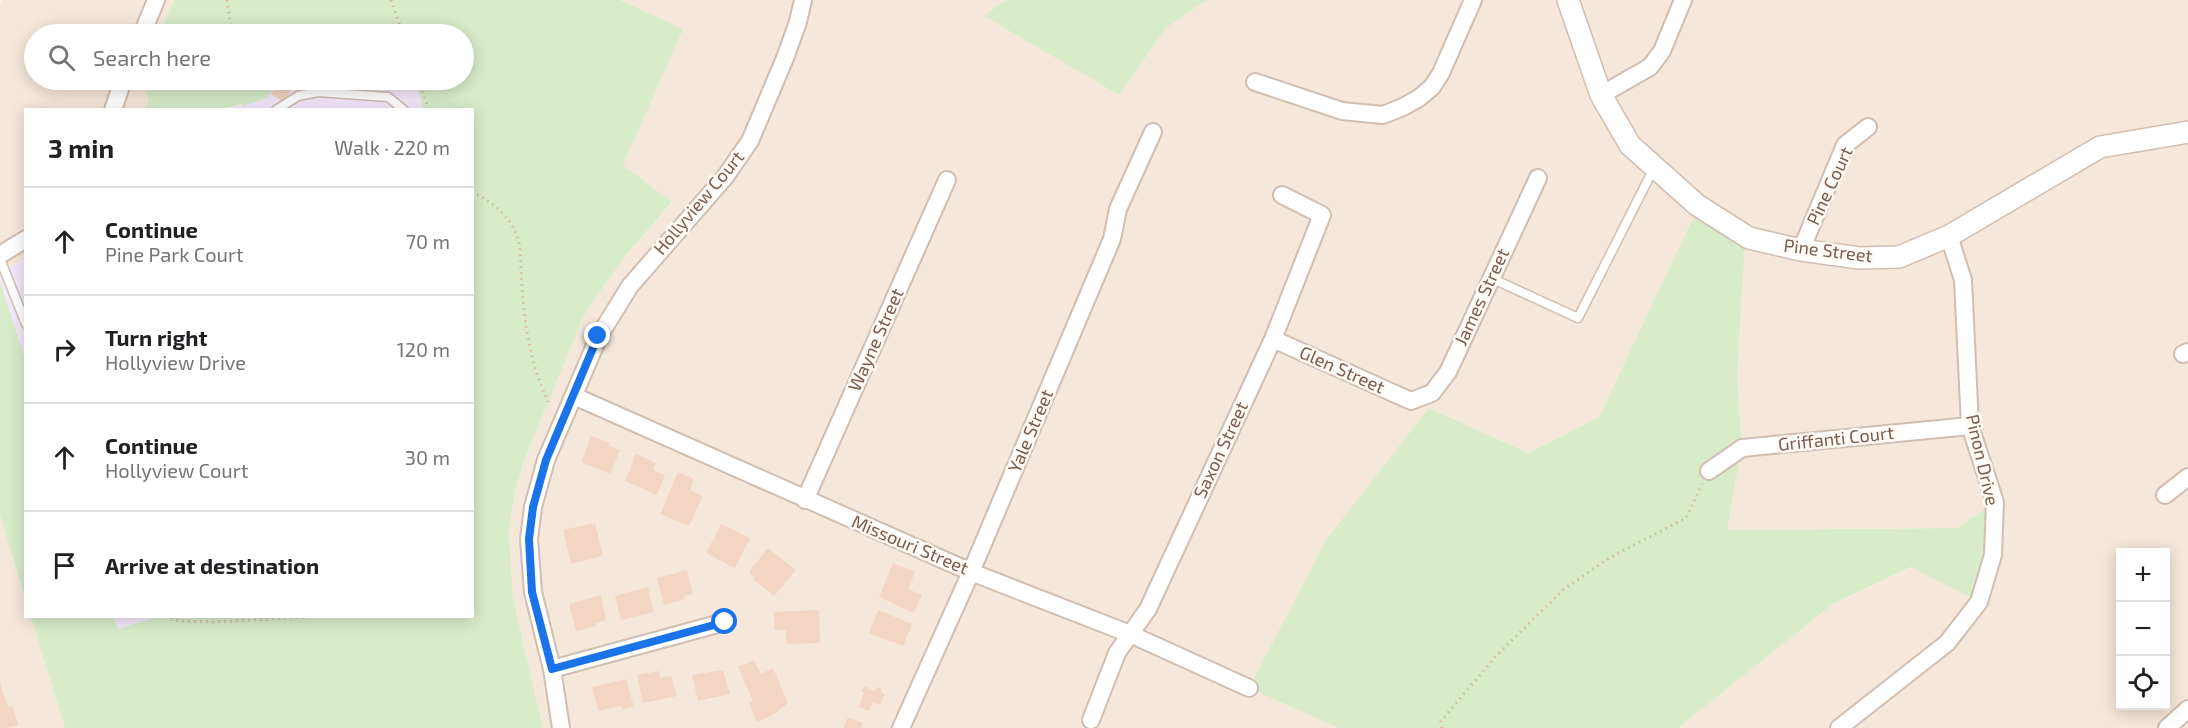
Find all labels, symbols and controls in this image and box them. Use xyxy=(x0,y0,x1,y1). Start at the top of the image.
search box xyxy=(24,24,474,90)
icon: search xyxy=(45,41,78,74)
text: Search here xyxy=(93,44,211,70)
text: 3 min xyxy=(48,132,114,163)
text: Walk · 220 m xyxy=(334,135,450,159)
street label: Pine Court xyxy=(1801,143,1857,228)
street label: Hollyview Court xyxy=(648,146,748,259)
text: Continue xyxy=(105,216,198,242)
icon: ahead xyxy=(48,225,81,258)
text: 70 m xyxy=(406,229,450,253)
street label: Pine Street xyxy=(1782,234,1874,266)
text: Pine Park Court xyxy=(105,242,244,266)
street label: James Street xyxy=(1449,244,1513,349)
street label: Wayne Street xyxy=(843,285,908,395)
route end xyxy=(584,322,610,348)
text: Turn right xyxy=(105,324,207,350)
icon: right xyxy=(48,333,81,366)
text: 120 m xyxy=(397,337,450,361)
street label: Glen Street xyxy=(1296,341,1388,398)
text: Hollyview Drive xyxy=(105,350,246,374)
street label: Yale Street xyxy=(1003,386,1057,475)
street label: Saxon Street xyxy=(1188,398,1252,501)
street label: Pinon Drive xyxy=(1962,412,2004,508)
street label: Griffanti Court xyxy=(1777,421,1895,455)
text: Continue xyxy=(105,432,198,458)
icon: ahead xyxy=(48,441,81,474)
text: 30 m xyxy=(405,445,450,469)
text: Hollyview Court xyxy=(105,458,248,482)
street label: Missouri Street xyxy=(849,510,972,579)
map controls xyxy=(2116,548,2170,710)
button: + xyxy=(2116,548,2170,602)
icon: arrive xyxy=(48,549,81,582)
text: Arrive at destination xyxy=(105,552,319,578)
button: − xyxy=(2116,602,2170,656)
route start xyxy=(711,608,737,634)
button: locate xyxy=(2116,656,2170,710)

